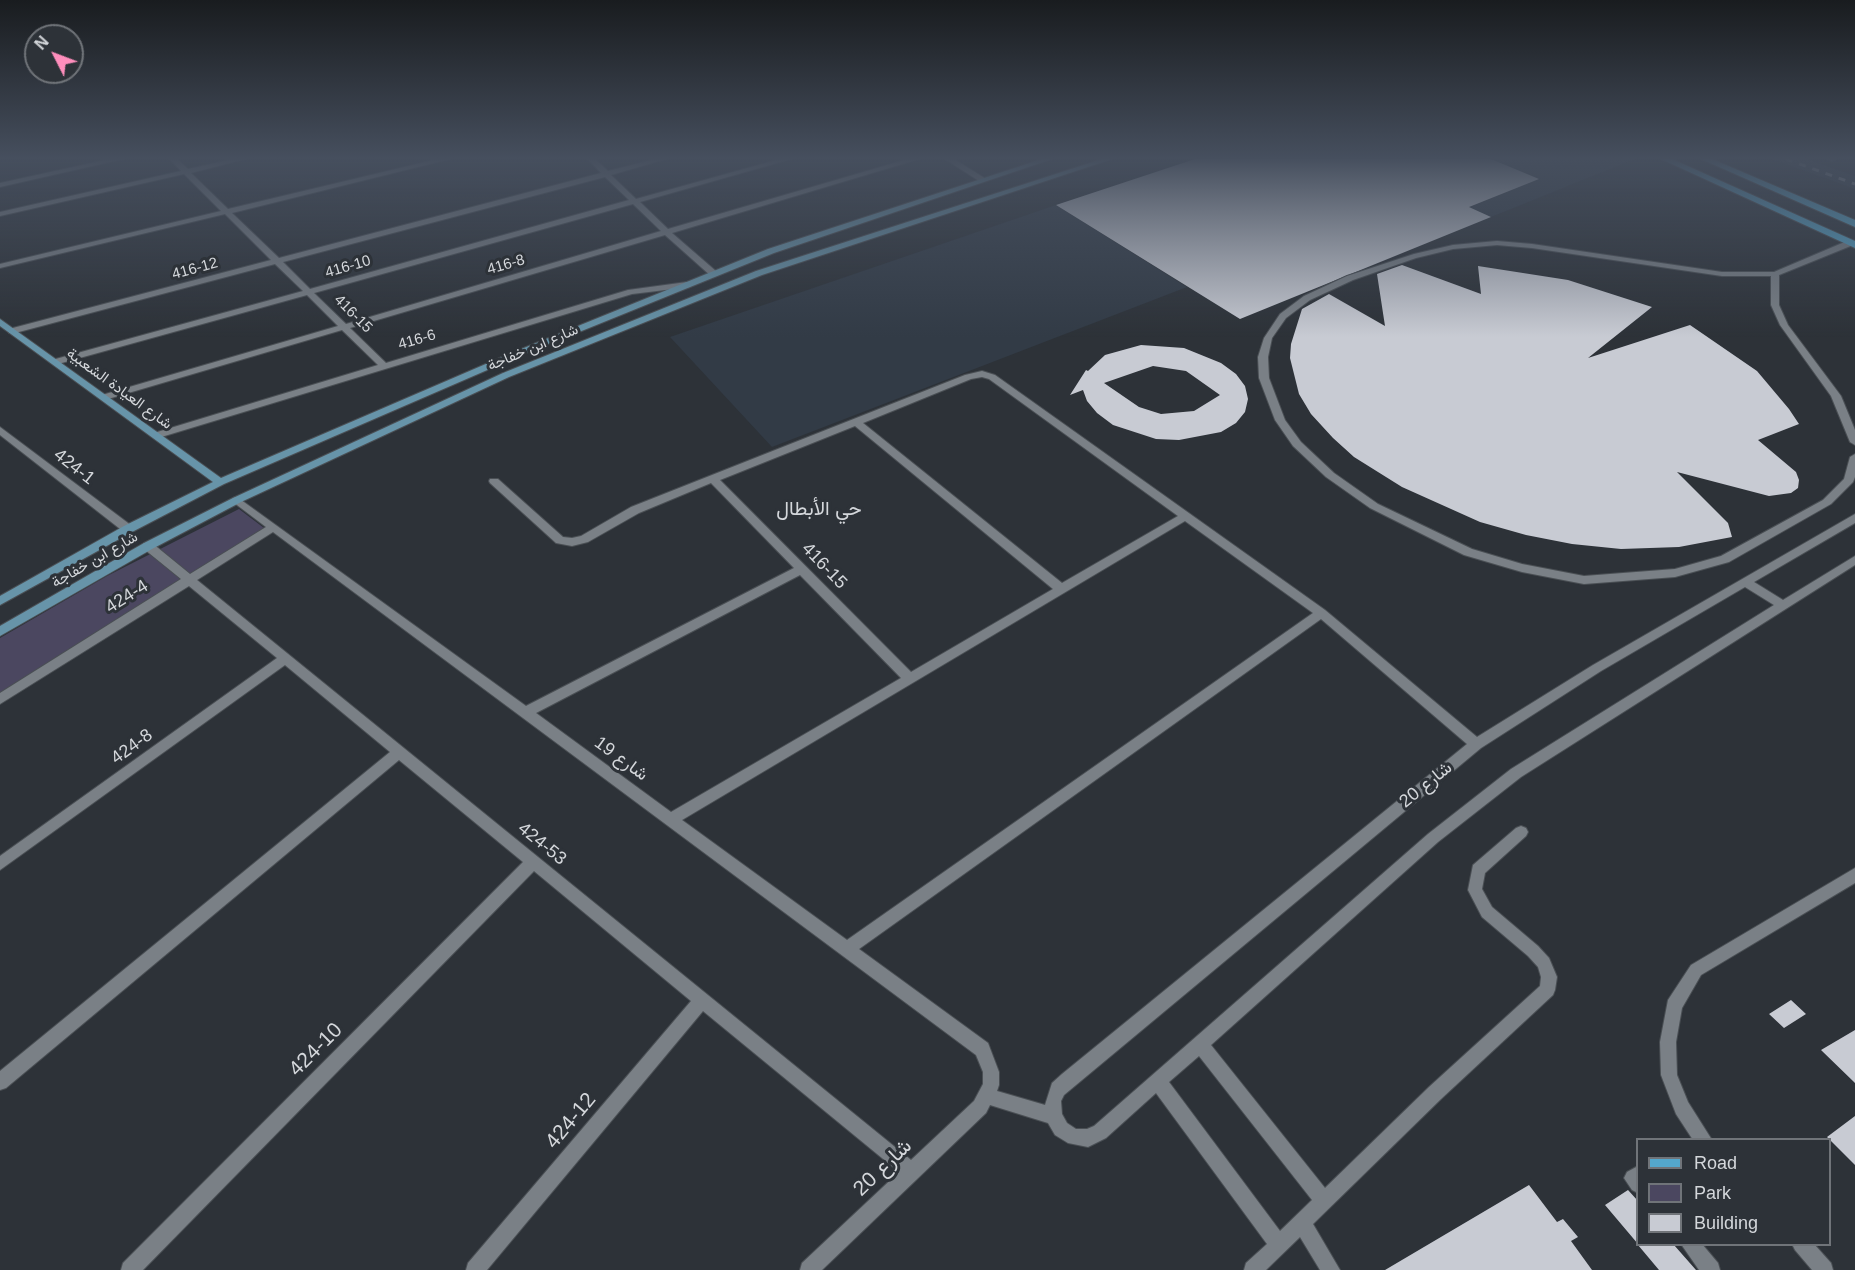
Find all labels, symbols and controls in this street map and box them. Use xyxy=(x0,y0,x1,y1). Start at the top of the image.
north arrow xyxy=(24,24,84,84)
text: N xyxy=(32,33,52,53)
street label: 416-8 xyxy=(485,251,527,279)
street label: 416-10 xyxy=(323,252,373,282)
street label: 416-12 xyxy=(170,254,220,284)
street label: 416-15 xyxy=(330,291,376,337)
street label: شارع ابن خفاجة xyxy=(485,321,581,375)
street label: 416-6 xyxy=(396,326,438,354)
street label: شارع العيادة الشعبية xyxy=(63,345,175,433)
street label: 424-1 xyxy=(49,444,99,490)
district label: حي الأبطال xyxy=(776,497,862,521)
street label: شارع ابن خفاجة xyxy=(49,528,141,592)
street label: 416-15 xyxy=(797,538,851,594)
street label: 424-4 xyxy=(102,576,152,618)
street label: 424-8 xyxy=(107,725,157,769)
street label: شارع 19 xyxy=(590,732,652,786)
street label: شارع 20 xyxy=(1395,757,1457,813)
street label: 424-53 xyxy=(513,818,571,870)
street label: 424-10 xyxy=(284,1018,348,1082)
street label: 424-12 xyxy=(540,1088,602,1154)
street label: شارع 20 xyxy=(849,1134,917,1202)
legend xyxy=(1636,1138,1831,1246)
text: Road xyxy=(1694,1153,1737,1173)
text: Park xyxy=(1694,1183,1731,1203)
text: Building xyxy=(1694,1213,1758,1233)

